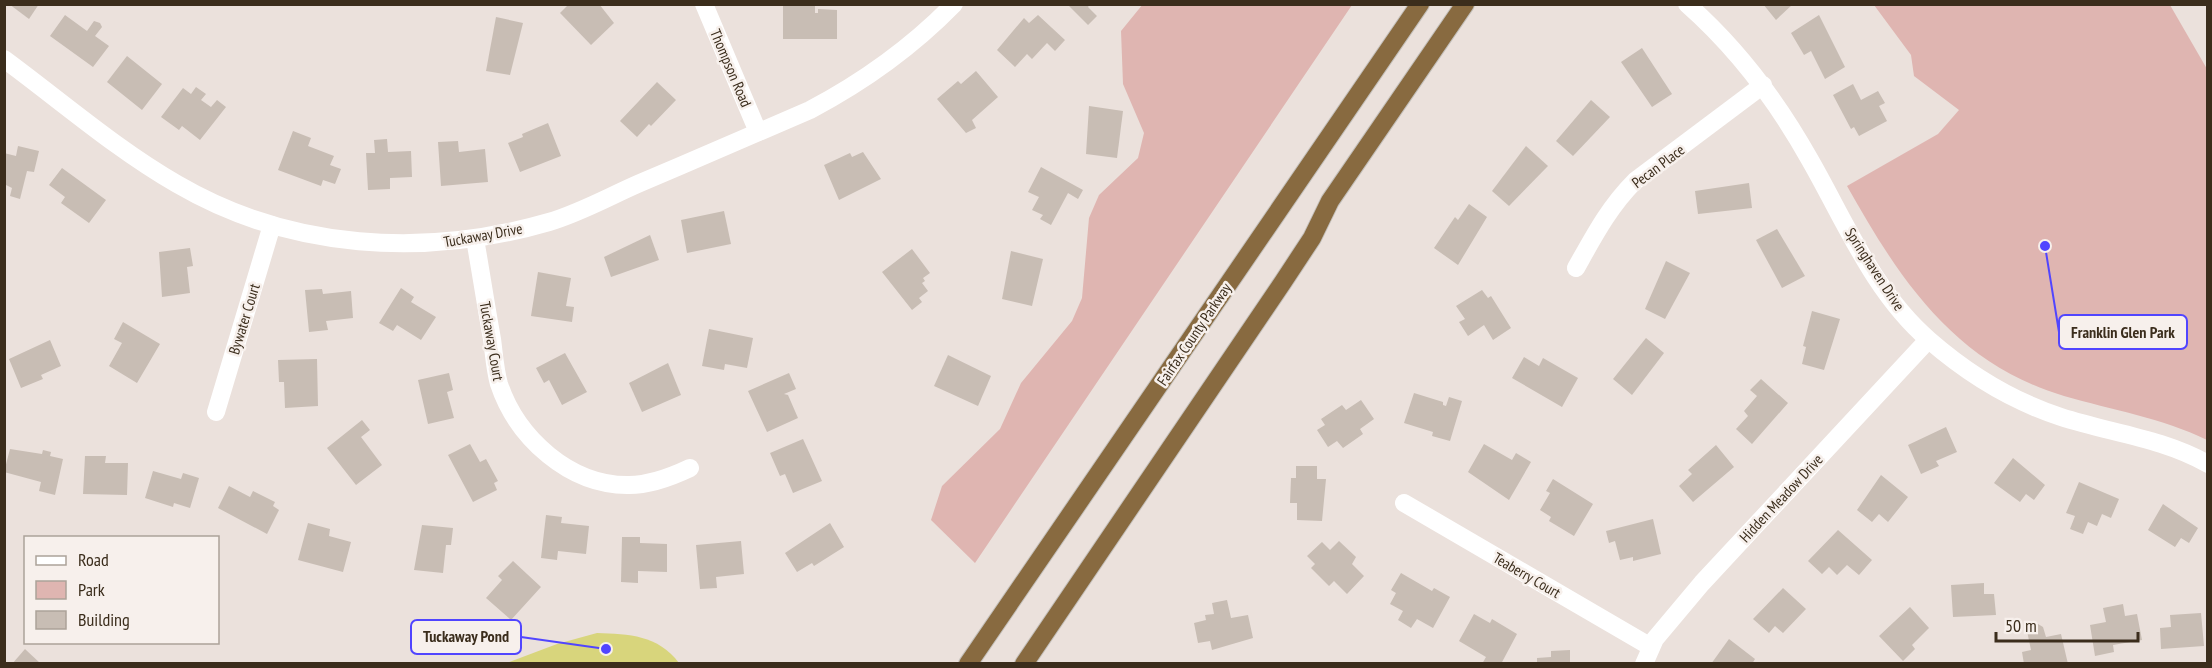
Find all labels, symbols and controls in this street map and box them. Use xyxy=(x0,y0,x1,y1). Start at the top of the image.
street label: Thompson Road xyxy=(706,26,756,110)
street label: Pecan Place xyxy=(1628,140,1688,192)
street label: Tuckaway Drive xyxy=(442,219,524,251)
street label: Springhaven Drive xyxy=(1841,224,1909,314)
street label: Fairfax County Parkway xyxy=(1153,279,1236,389)
street label: Bywater Court xyxy=(224,281,264,357)
street label: Tuckaway Court xyxy=(476,300,508,382)
callout: Franklin Glen Park xyxy=(2059,315,2187,349)
text: Franklin Glen Park xyxy=(2071,322,2175,342)
street label: Hidden Meadow Drive xyxy=(1735,450,1827,546)
legend xyxy=(24,536,219,644)
text: Road xyxy=(78,548,109,571)
street label: Teaberry Court xyxy=(1490,548,1564,602)
text: Park xyxy=(78,578,105,601)
scale bar xyxy=(1996,605,2138,643)
text: Building xyxy=(78,608,130,631)
text: 50 m xyxy=(2005,614,2037,637)
callout: Tuckaway Pond xyxy=(411,620,521,654)
text: Tuckaway Pond xyxy=(423,626,509,646)

